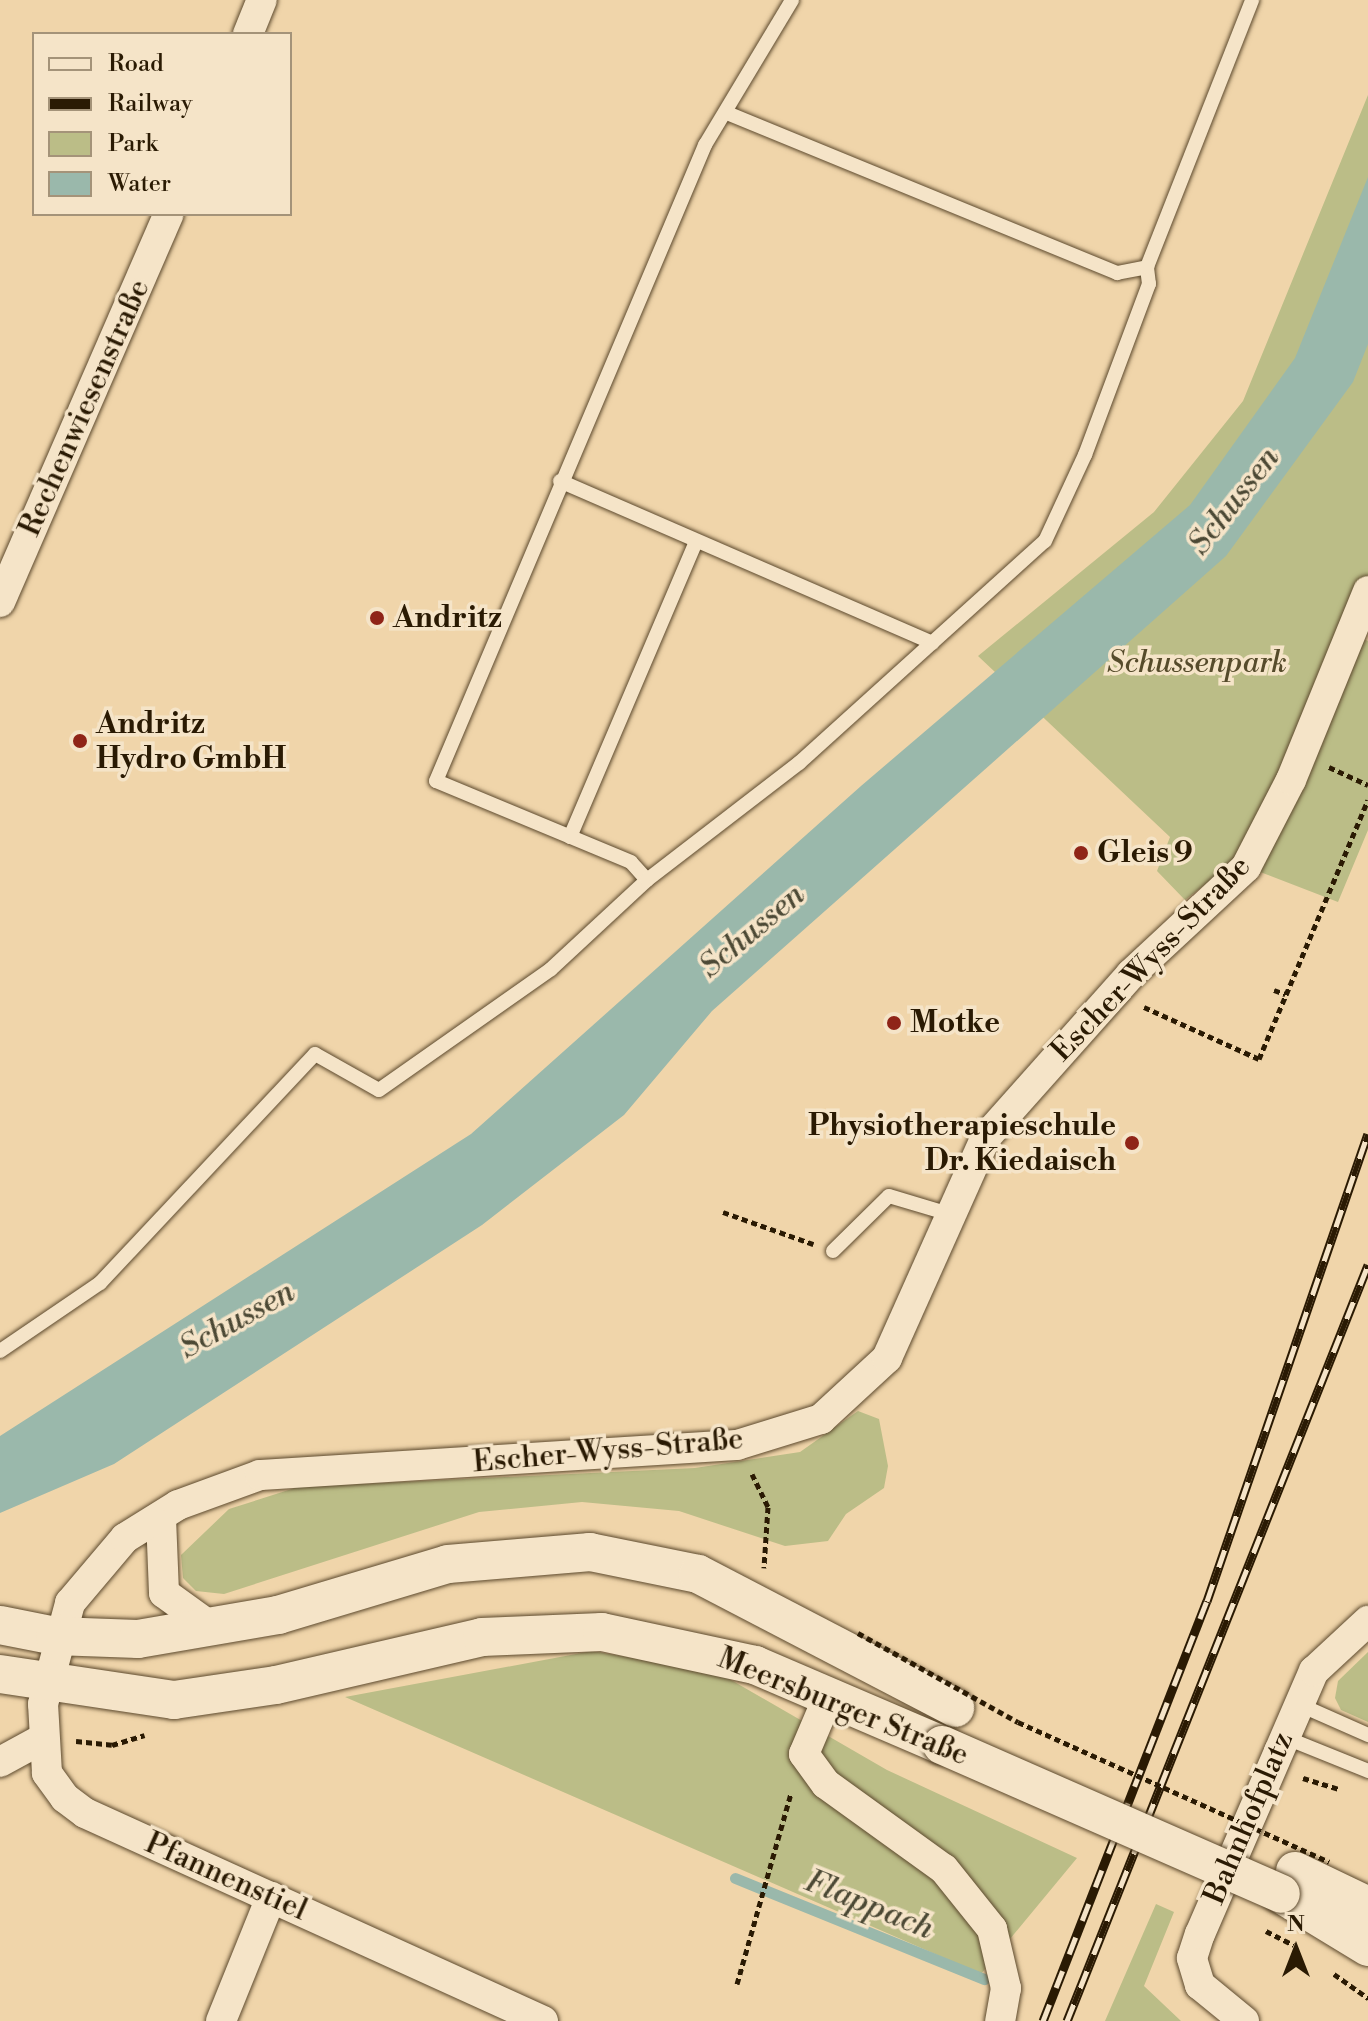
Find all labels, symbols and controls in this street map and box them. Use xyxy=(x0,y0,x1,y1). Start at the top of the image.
legend xyxy=(32,32,292,216)
text: Road xyxy=(108,49,164,79)
text: Railway xyxy=(108,89,193,119)
text: Park xyxy=(108,129,158,159)
text: Water xyxy=(108,169,171,199)
street label: Rechenwiesenstraße xyxy=(12,274,158,542)
water label: Schussen xyxy=(1180,440,1288,562)
place label: Andritz xyxy=(393,600,502,636)
marker: Andritz xyxy=(368,609,386,627)
park label: Schussenpark xyxy=(1107,645,1287,681)
place label: Andritz Hydro GmbH xyxy=(96,706,286,776)
marker: Andritz Hydro GmbH xyxy=(71,732,89,750)
place label: Gleis 9 xyxy=(1097,835,1193,871)
marker: Gleis 9 xyxy=(1072,844,1090,862)
street label: Escher-Wyss-Straße xyxy=(1044,849,1258,1069)
water label: Schussen xyxy=(691,876,813,986)
place label: Motke xyxy=(910,1005,1000,1041)
marker: Motke xyxy=(885,1014,903,1032)
place label: Physiotherapieschule Dr. Kiedaisch xyxy=(808,1108,1116,1178)
marker: Physiotherapieschule Dr. Kiedaisch xyxy=(1123,1134,1141,1152)
water label: Schussen xyxy=(173,1273,301,1367)
street label: Escher-Wyss-Straße xyxy=(471,1421,745,1481)
street label: Meersburger Straße xyxy=(712,1640,974,1774)
street label: Bahnhofplatz xyxy=(1197,1726,1301,1910)
street label: Pfannenstiel xyxy=(140,1825,312,1929)
water label: Flappach xyxy=(799,1862,939,1948)
north arrow xyxy=(1256,1909,1336,1989)
text: N xyxy=(1287,1911,1305,1938)

